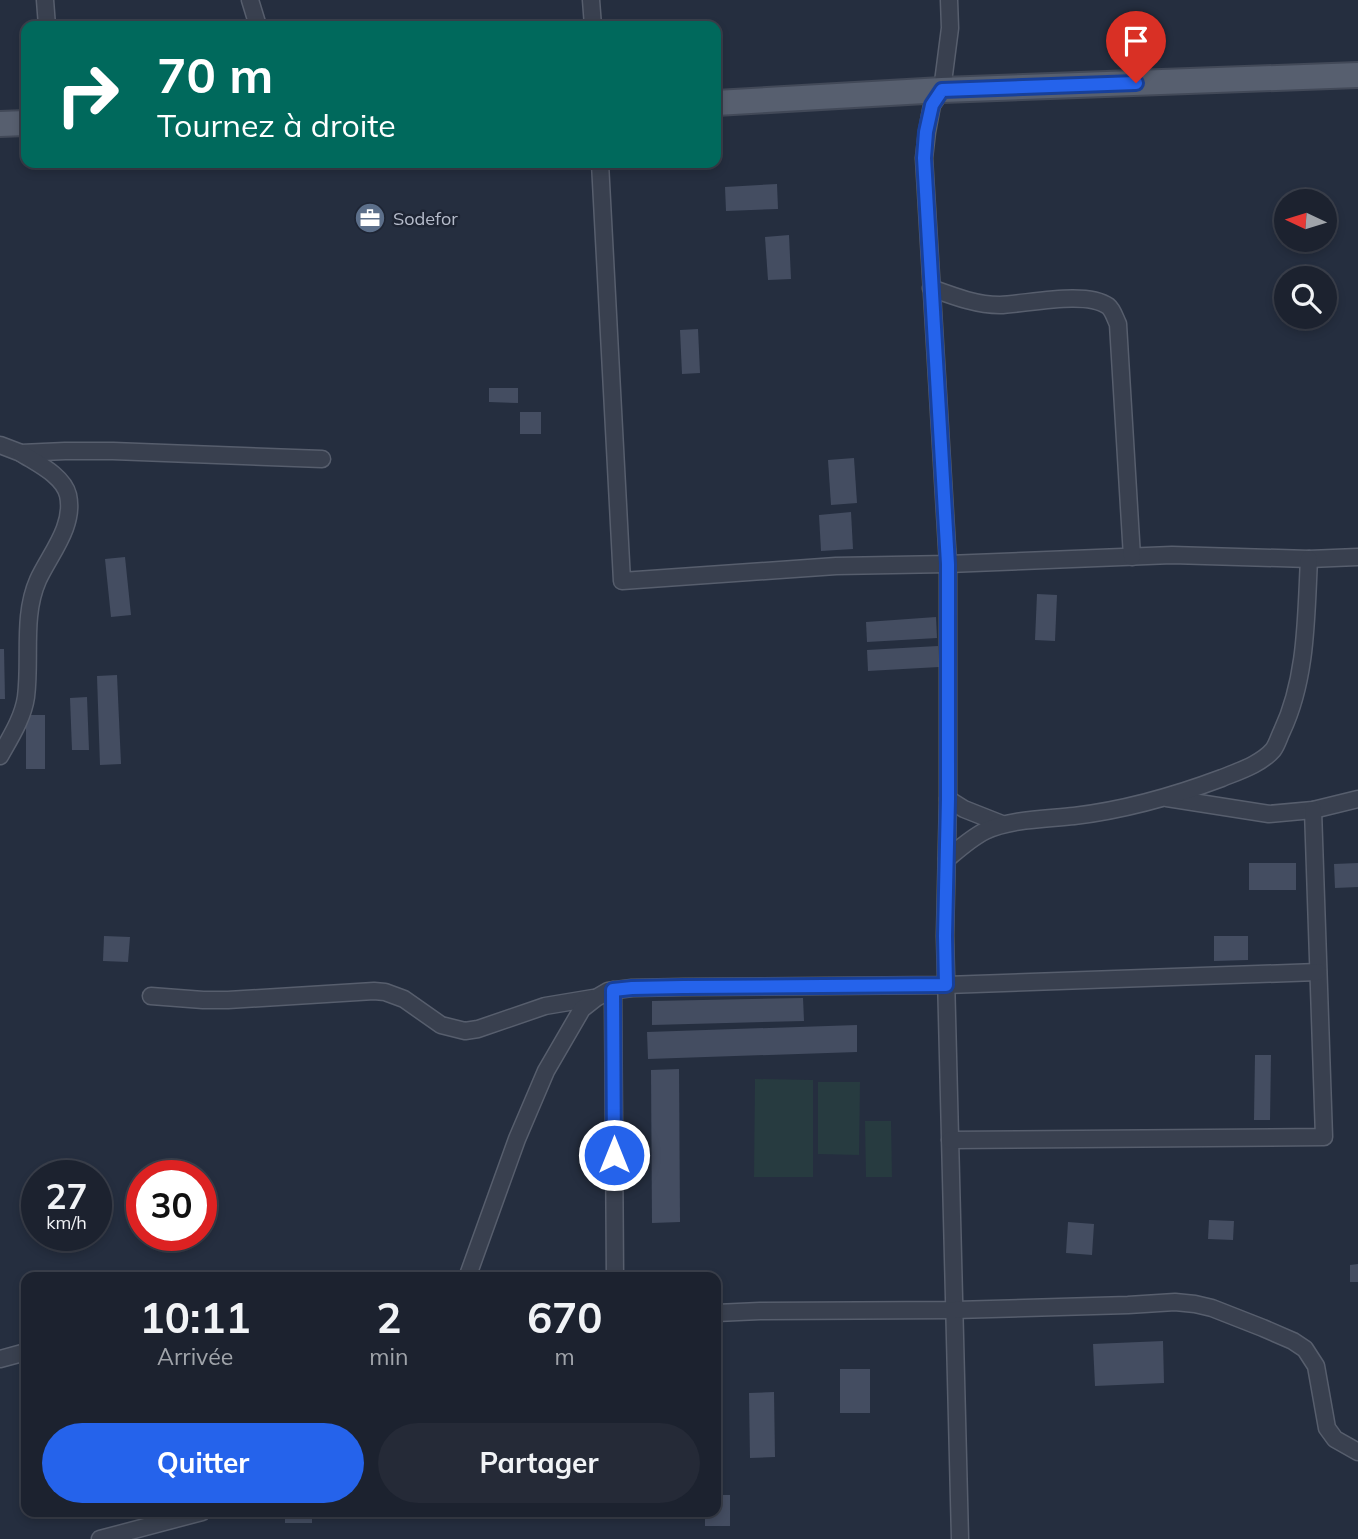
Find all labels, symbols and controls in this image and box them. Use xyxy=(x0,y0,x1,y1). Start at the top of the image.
pin xyxy=(1106,11,1166,83)
icon: arrive xyxy=(1117,22,1155,60)
text: 70 m xyxy=(157,44,273,105)
icon: right xyxy=(42,49,133,140)
text: Tournez à droite xyxy=(157,105,396,145)
north arrow xyxy=(1274,189,1337,252)
map controls xyxy=(1274,189,1337,329)
office icon: Sodefor xyxy=(353,201,387,235)
place label: Sodefor xyxy=(393,207,458,230)
button: search xyxy=(1274,266,1337,329)
position arrow xyxy=(577,1118,651,1192)
speed limit sign: 30 xyxy=(126,1160,217,1251)
text: 27 xyxy=(45,1174,88,1218)
text: km/h xyxy=(46,1211,87,1234)
text: 10:11 xyxy=(140,1291,251,1344)
text: 2 xyxy=(376,1291,401,1344)
text: 670 xyxy=(527,1291,602,1344)
text: Arrivée xyxy=(157,1342,233,1371)
text: min xyxy=(369,1342,408,1371)
text: m xyxy=(555,1342,575,1371)
button: Quitter xyxy=(42,1423,364,1503)
button: Partager xyxy=(378,1423,700,1503)

